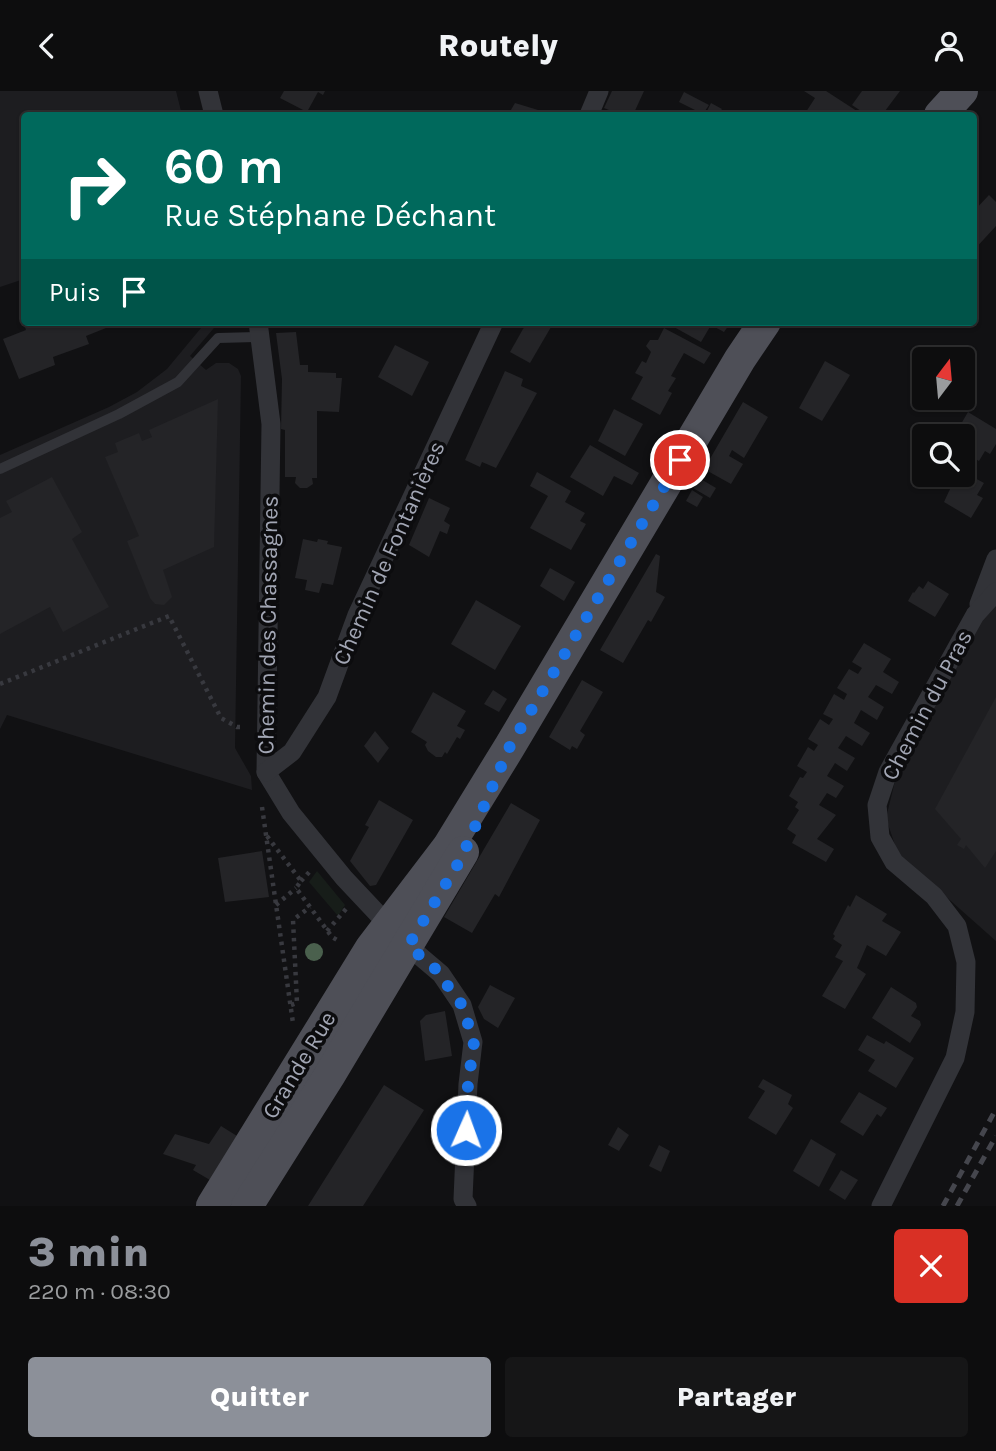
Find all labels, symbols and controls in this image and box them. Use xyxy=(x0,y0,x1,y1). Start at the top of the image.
icon: back xyxy=(28,27,66,65)
text: Routely xyxy=(438,27,558,64)
icon: person xyxy=(930,27,968,65)
text: 60 m xyxy=(164,138,284,195)
icon: right xyxy=(49,140,140,231)
text: Rue Stéphane Déchant xyxy=(164,197,496,234)
icon: arrive xyxy=(115,273,153,311)
text: Puis xyxy=(49,277,101,308)
north arrow xyxy=(912,347,975,409)
map controls xyxy=(912,347,975,487)
button: search xyxy=(912,424,975,487)
pin xyxy=(650,430,710,490)
street label: Chemin de Fontanières xyxy=(327,437,451,669)
icon: arrive xyxy=(661,441,699,479)
street label: Chemin des Chassagnes xyxy=(252,495,284,755)
street label: Chemin du Pras xyxy=(876,625,978,785)
street label: Grande Rue xyxy=(256,1006,342,1124)
position arrow xyxy=(429,1093,503,1167)
text: 3 min xyxy=(28,1227,149,1277)
button: close xyxy=(894,1229,968,1303)
text: 220 m · 08:30 xyxy=(28,1278,171,1305)
button: Quitter xyxy=(28,1357,491,1437)
button: Partager xyxy=(505,1357,968,1437)

